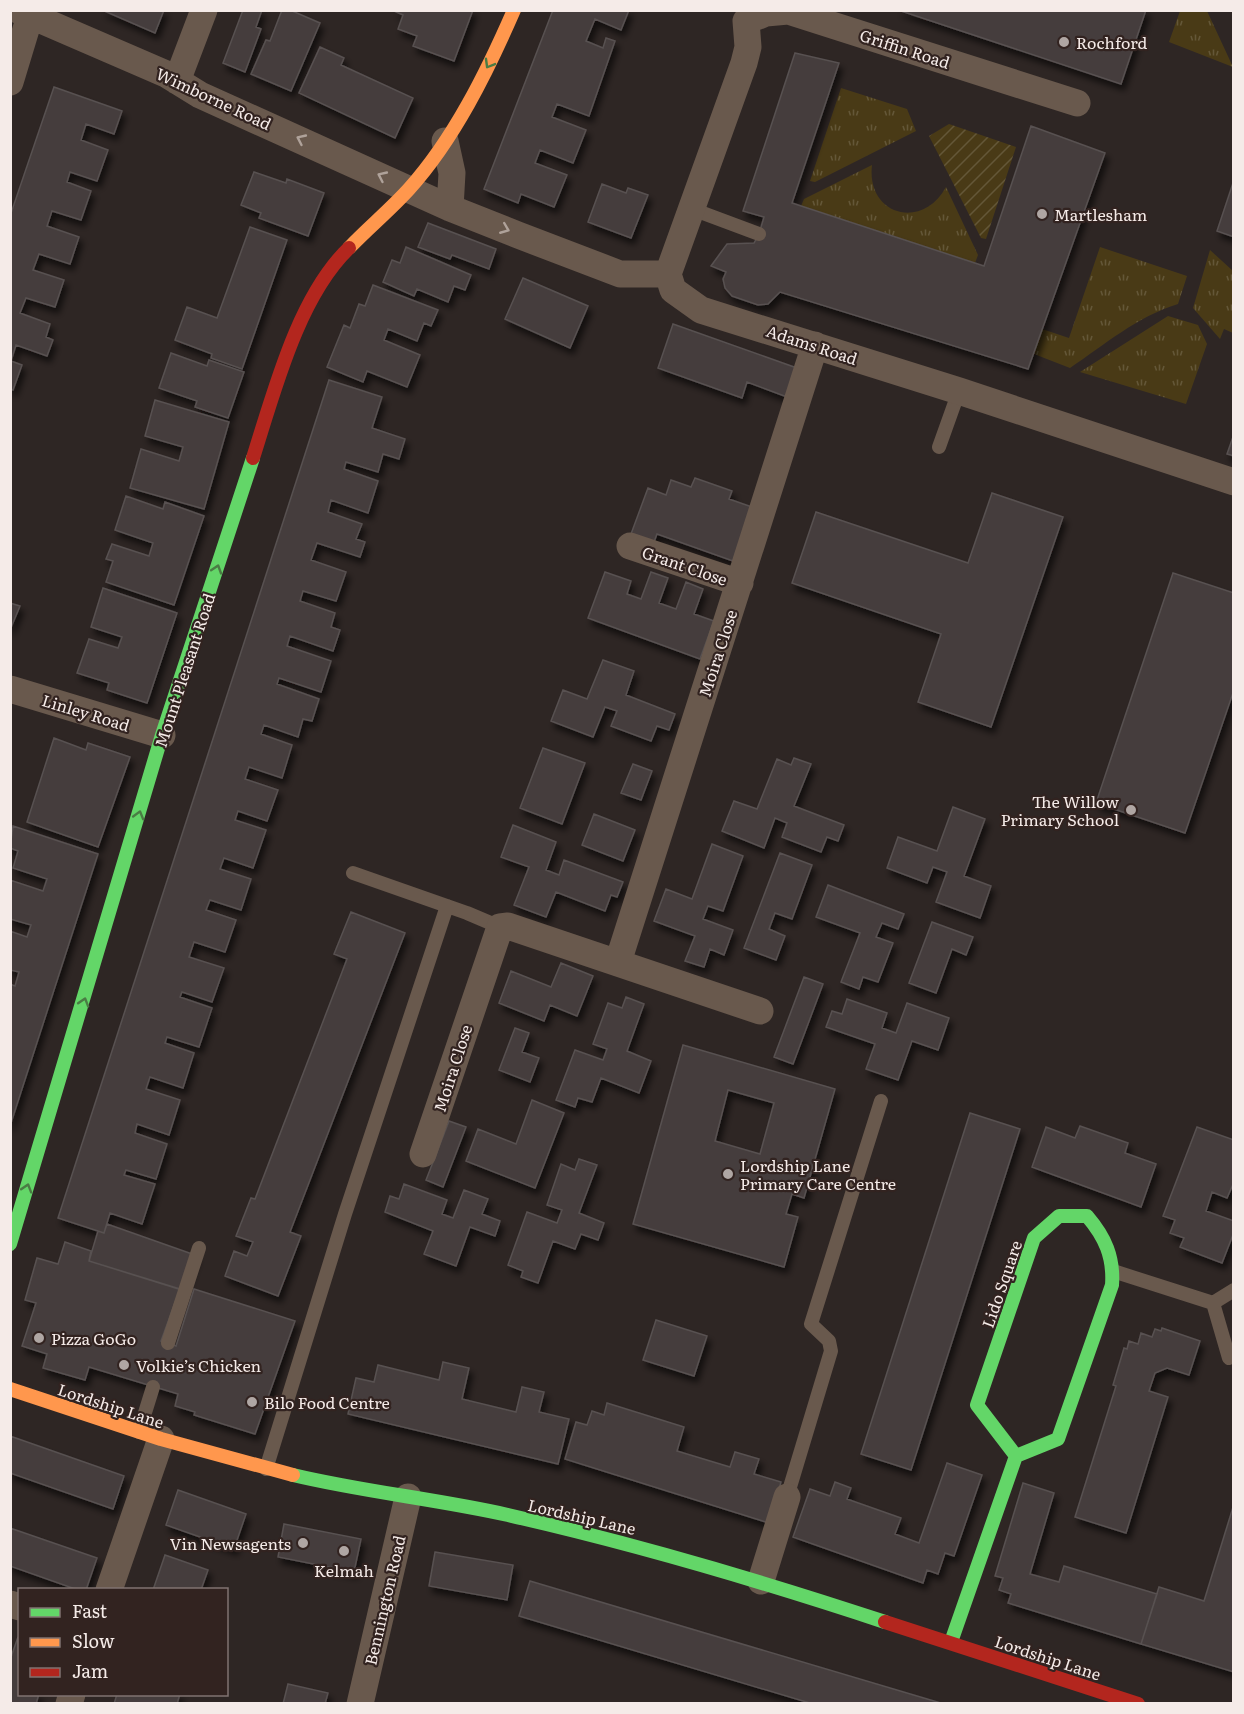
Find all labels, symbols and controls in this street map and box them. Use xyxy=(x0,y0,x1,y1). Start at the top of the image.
street label: Griffin Road xyxy=(857,22,953,74)
place label: Rochford xyxy=(1076,30,1148,54)
marker: Rochford xyxy=(1057,35,1071,49)
one-way arrow xyxy=(485,57,496,68)
street label: Wimborne Road xyxy=(152,61,276,135)
one-way arrow xyxy=(297,134,308,146)
one-way arrow xyxy=(377,171,388,183)
place label: Martlesham xyxy=(1054,202,1148,226)
marker: Martlesham xyxy=(1035,207,1049,221)
one-way arrow xyxy=(499,222,509,235)
street label: Adams Road xyxy=(763,318,861,370)
street label: Grant Close xyxy=(639,539,731,591)
one-way arrow xyxy=(209,564,222,575)
street label: Mount Pleasant Road xyxy=(148,590,220,750)
street label: Moira Close xyxy=(692,606,742,700)
street label: Linley Road xyxy=(39,687,133,737)
place label: The Willow Primary School xyxy=(1001,789,1119,831)
marker: The Willow Primary School xyxy=(1124,803,1138,817)
one-way arrow xyxy=(132,810,144,821)
one-way arrow xyxy=(77,997,89,1008)
street label: Moira Close xyxy=(427,1021,477,1115)
place label: Lordship Lane Primary Care Centre xyxy=(740,1153,896,1195)
marker: Lordship Lane Primary Care Centre xyxy=(721,1167,735,1181)
one-way arrow xyxy=(20,1184,32,1194)
street label: Lido Square xyxy=(975,1237,1027,1331)
place label: Pizza GoGo xyxy=(51,1326,136,1350)
marker: Pizza GoGo xyxy=(32,1331,46,1345)
place label: Volkie’s Chicken xyxy=(136,1353,262,1377)
marker: Volkie’s Chicken xyxy=(117,1358,131,1372)
street label: Lordship Lane xyxy=(55,1377,167,1433)
place label: Bilo Food Centre xyxy=(264,1390,390,1414)
marker: Bilo Food Centre xyxy=(245,1395,259,1409)
street label: Lordship Lane xyxy=(526,1492,638,1540)
place label: Vin Newsagents xyxy=(170,1531,291,1555)
street label: Bennington Road xyxy=(357,1532,411,1667)
marker: Vin Newsagents xyxy=(296,1536,310,1550)
marker: Kelmah xyxy=(337,1544,351,1558)
place label: Kelmah xyxy=(314,1558,374,1582)
legend xyxy=(18,1588,228,1696)
text: Fast xyxy=(72,1597,108,1624)
text: Slow xyxy=(72,1627,115,1654)
street label: Lordship Lane xyxy=(992,1629,1104,1685)
text: Jam xyxy=(72,1657,108,1684)

